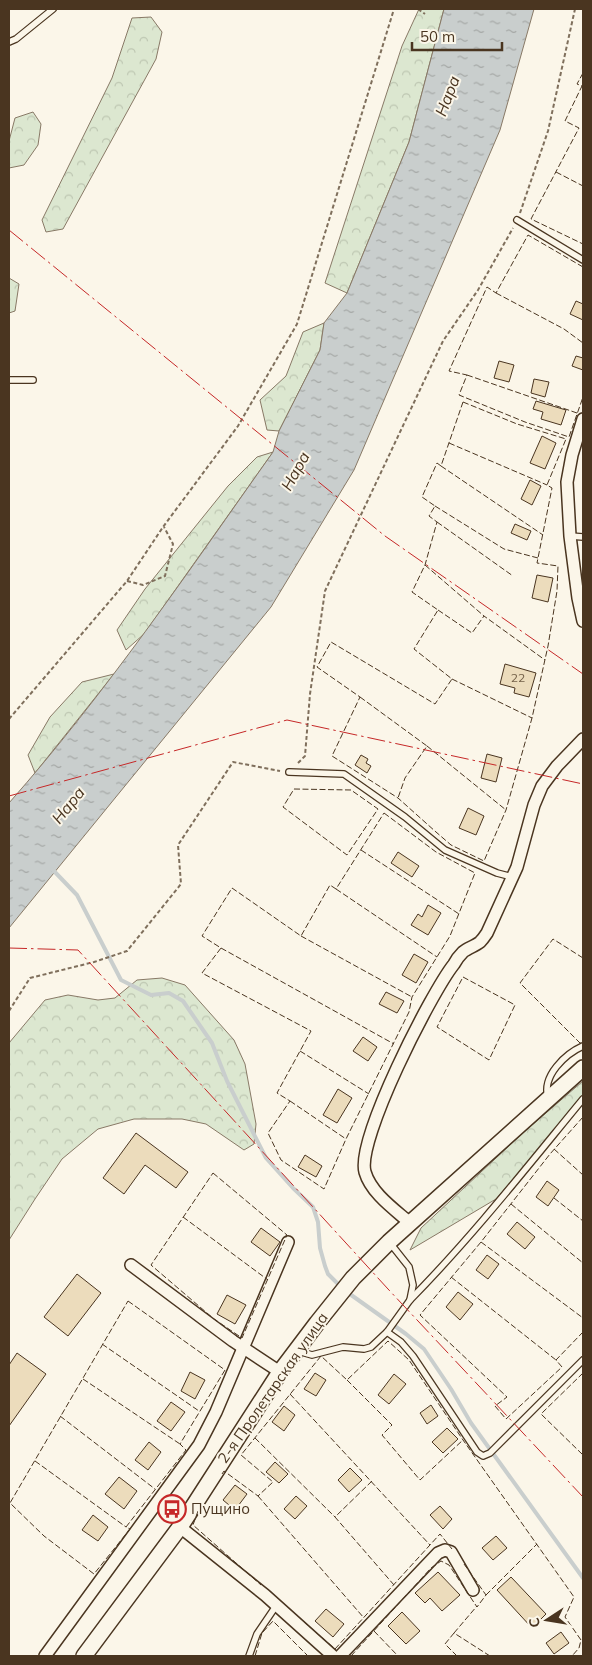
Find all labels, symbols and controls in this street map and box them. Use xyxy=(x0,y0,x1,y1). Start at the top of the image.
scale bar xyxy=(412,20,502,52)
text: 50 m xyxy=(420,27,455,46)
water label: Нара xyxy=(430,73,464,119)
water label: Нара xyxy=(276,448,314,494)
house number: 22 xyxy=(511,670,525,685)
water label: Нара xyxy=(47,782,89,827)
street label: 2-я Пролетарская улица xyxy=(213,1309,332,1467)
bus stop icon: Пущино xyxy=(157,1494,187,1524)
place label: Пущино xyxy=(191,1499,250,1518)
north arrow xyxy=(522,1595,572,1645)
text: С xyxy=(524,1616,544,1629)

